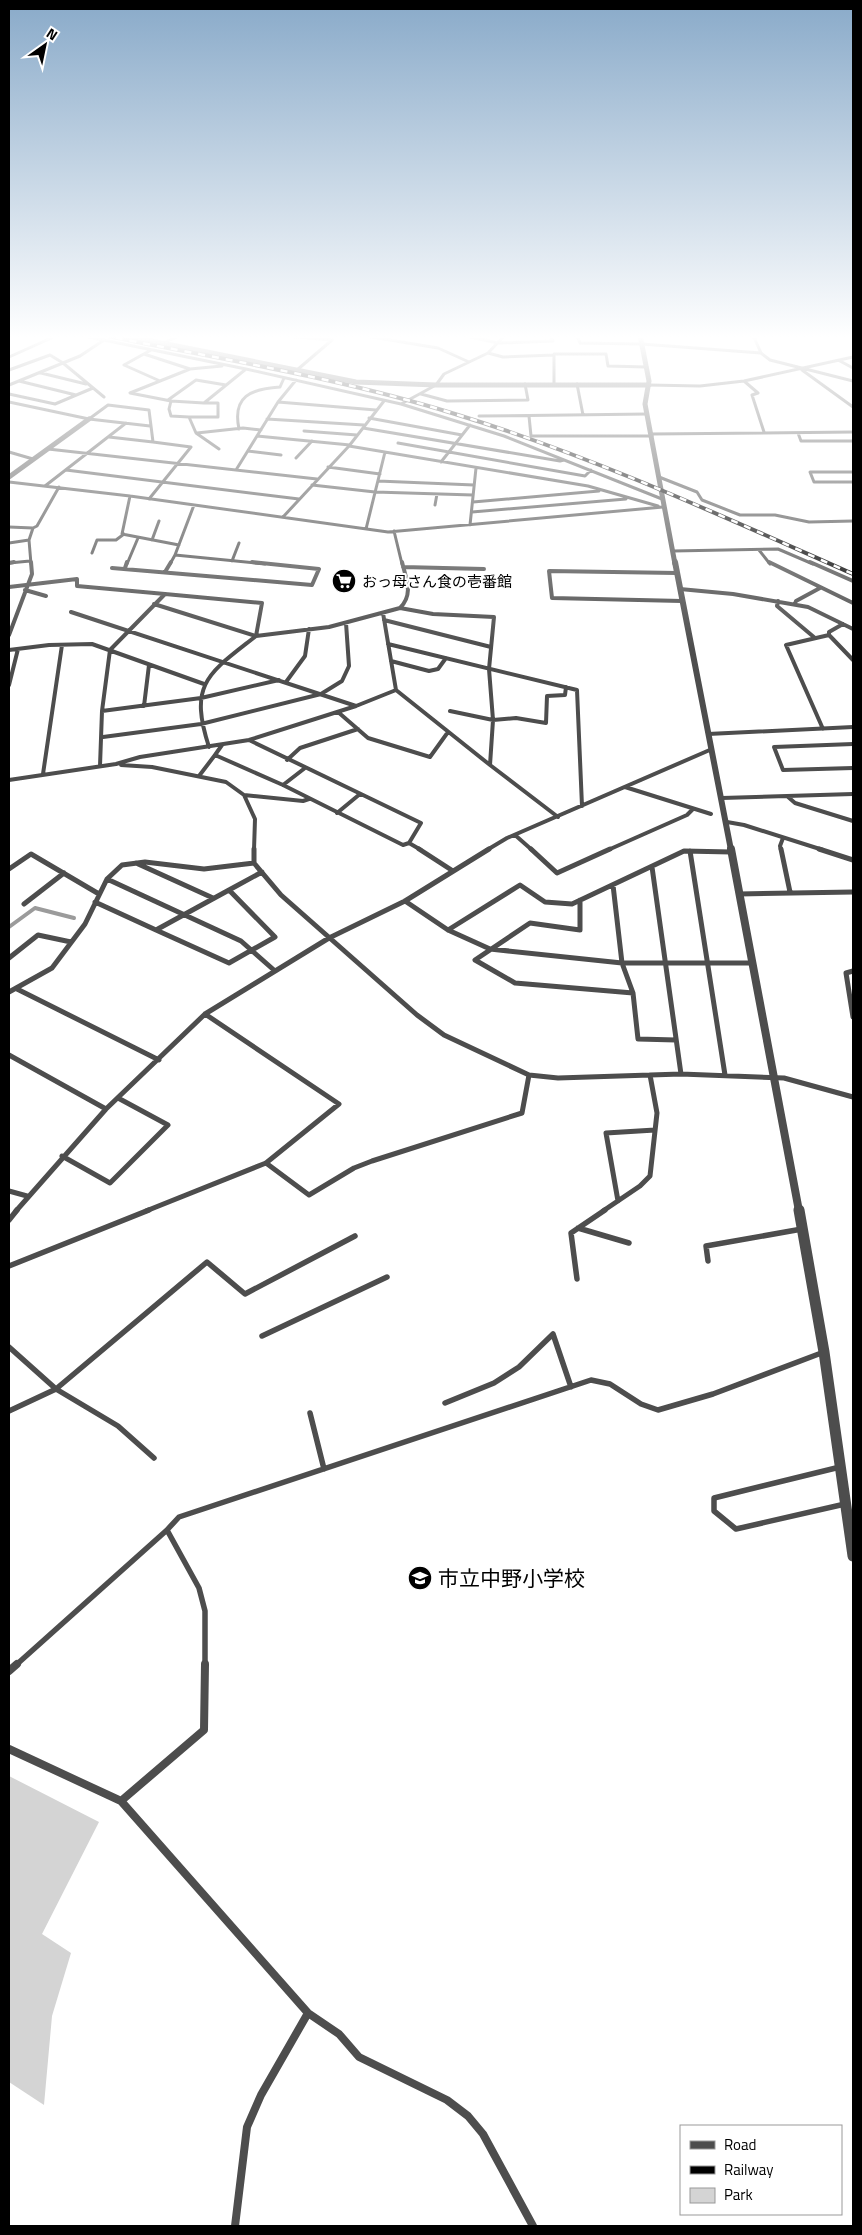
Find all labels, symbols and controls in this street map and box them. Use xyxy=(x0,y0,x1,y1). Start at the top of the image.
north arrow xyxy=(20,20,70,70)
text: N xyxy=(43,22,62,45)
supermarket icon: おっ母さん食の壱番館 xyxy=(331,568,357,594)
place label: おっ母さん食の壱番館 xyxy=(362,570,512,593)
place label: 市立中野小学校 xyxy=(438,1562,585,1594)
school or university icon: 市立中野小学校 xyxy=(407,1565,433,1591)
legend xyxy=(680,2125,842,2215)
text: Road xyxy=(724,2133,756,2156)
text: Railway xyxy=(724,2158,774,2181)
text: Park xyxy=(724,2183,753,2206)

